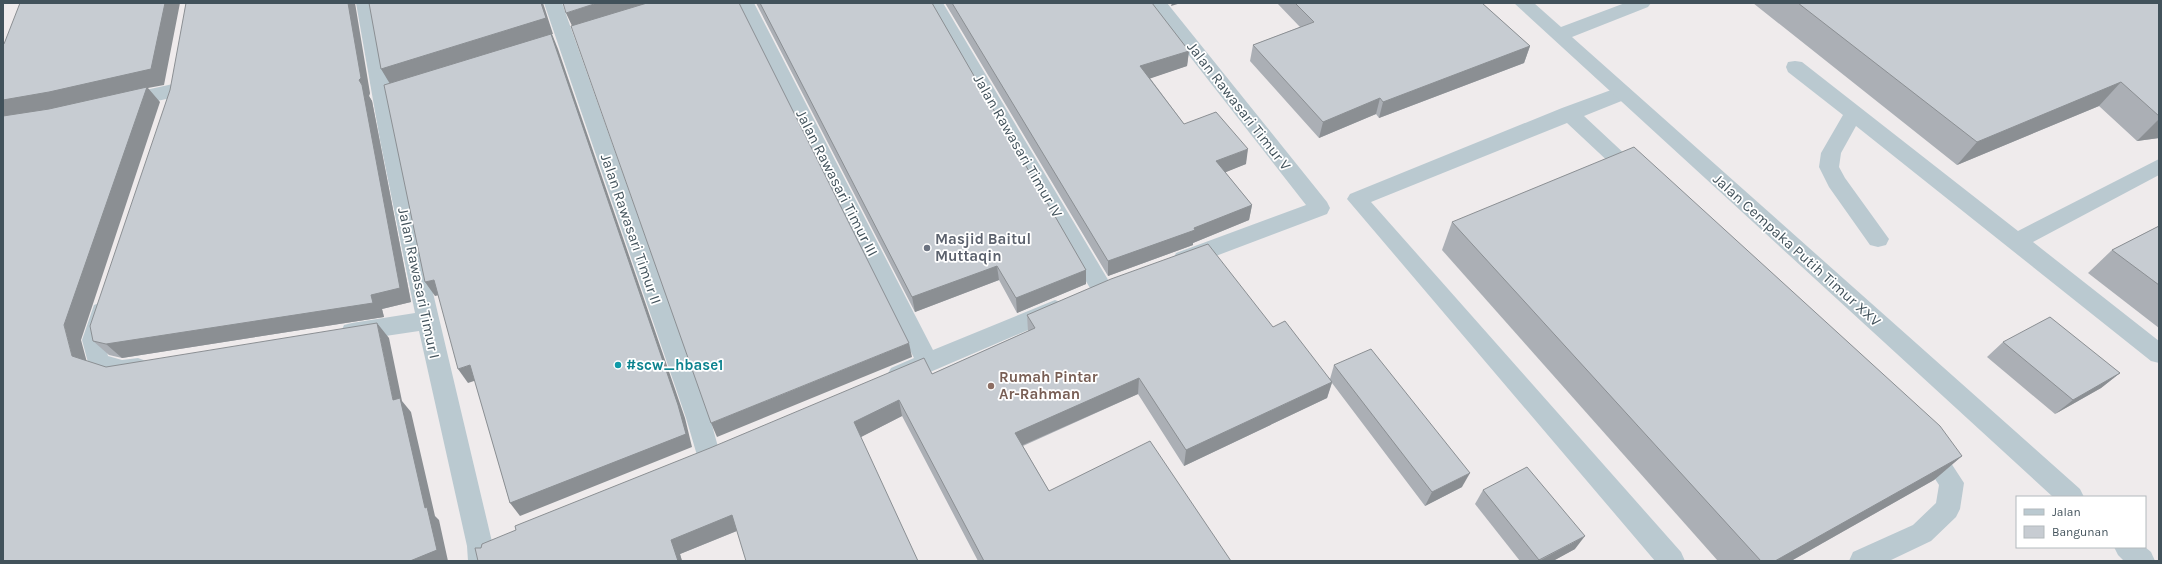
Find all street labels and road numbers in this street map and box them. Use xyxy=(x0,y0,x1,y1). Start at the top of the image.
street label: Jalan Rawasari Timur V xyxy=(1183,38,1295,174)
street label: Jalan Rawasari Timur IV xyxy=(970,71,1067,221)
street label: Jalan Rawasari Timur III xyxy=(792,107,882,259)
street label: Jalan Rawasari Timur II xyxy=(597,151,665,307)
street label: Jalan Cempaka Putih Timur XXV xyxy=(1709,170,1885,330)
street label: Jalan Rawasari Timur I xyxy=(394,206,444,360)

